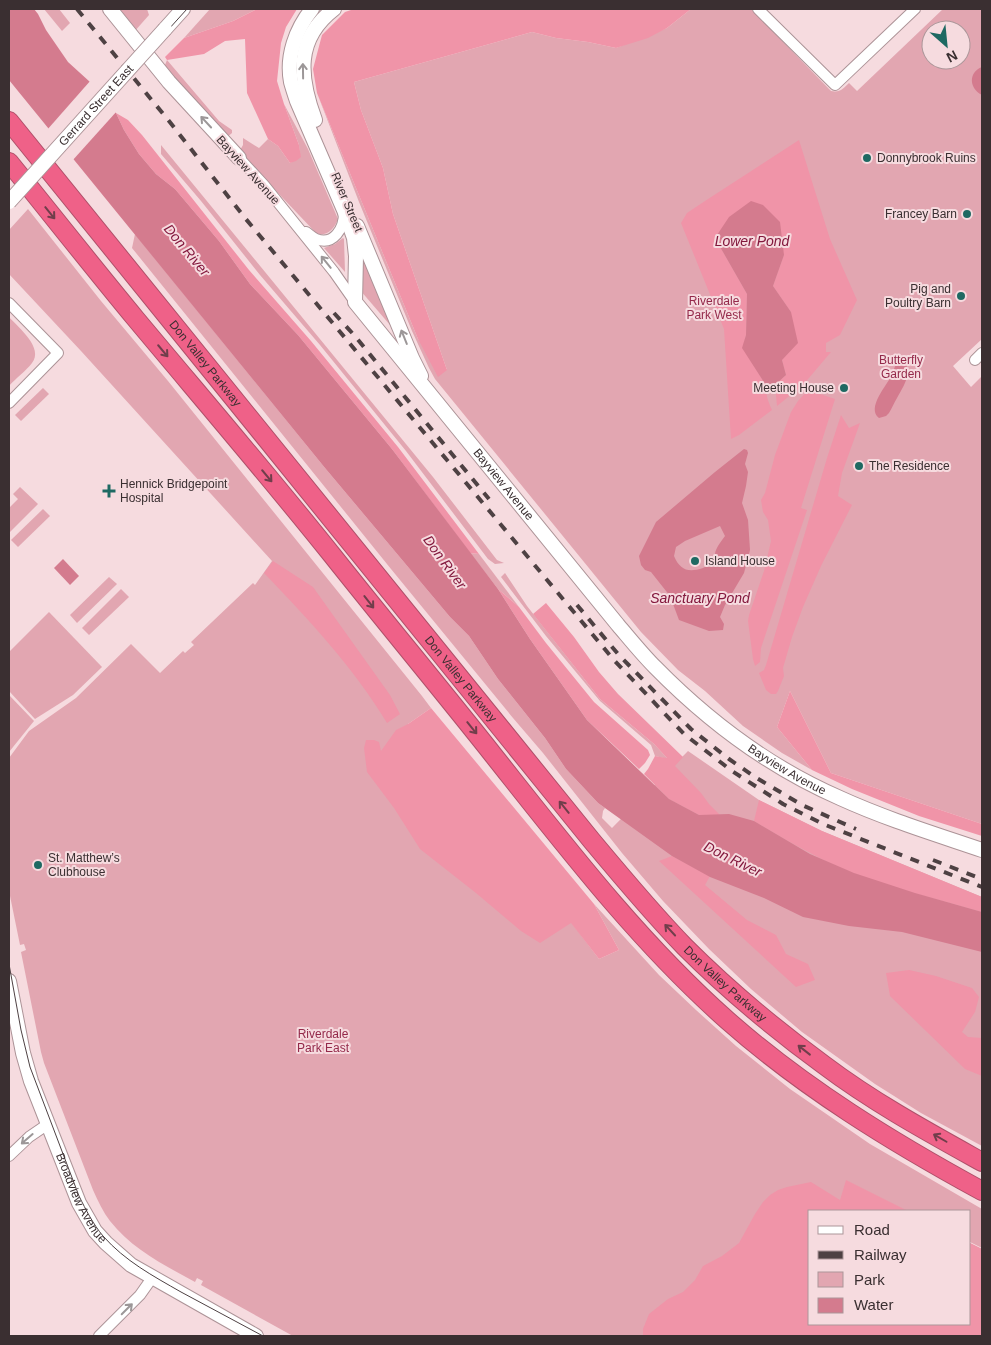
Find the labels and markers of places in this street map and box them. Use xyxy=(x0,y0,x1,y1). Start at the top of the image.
place label: Donnybrook Ruins xyxy=(877,151,976,165)
marker: Donnybrook Ruins xyxy=(861,152,873,164)
place label: Francey Barn xyxy=(885,207,957,221)
marker: Francey Barn xyxy=(961,208,973,220)
place label: Pig and Poultry Barn xyxy=(885,282,951,310)
marker: Pig and Poultry Barn xyxy=(955,290,967,302)
place label: Meeting House xyxy=(753,381,834,395)
marker: Meeting House xyxy=(838,382,850,394)
place label: The Residence xyxy=(869,459,950,473)
marker: The Residence xyxy=(853,460,865,472)
place label: Hennick Bridgepoint Hospital xyxy=(120,477,228,505)
marker: Hennick Bridgepoint Hospital xyxy=(102,484,116,498)
place label: Island House xyxy=(705,554,775,568)
marker: Island House xyxy=(689,555,701,567)
place label: St. Matthew’s Clubhouse xyxy=(48,851,120,879)
marker: St. Matthew’s Clubhouse xyxy=(32,859,44,871)

